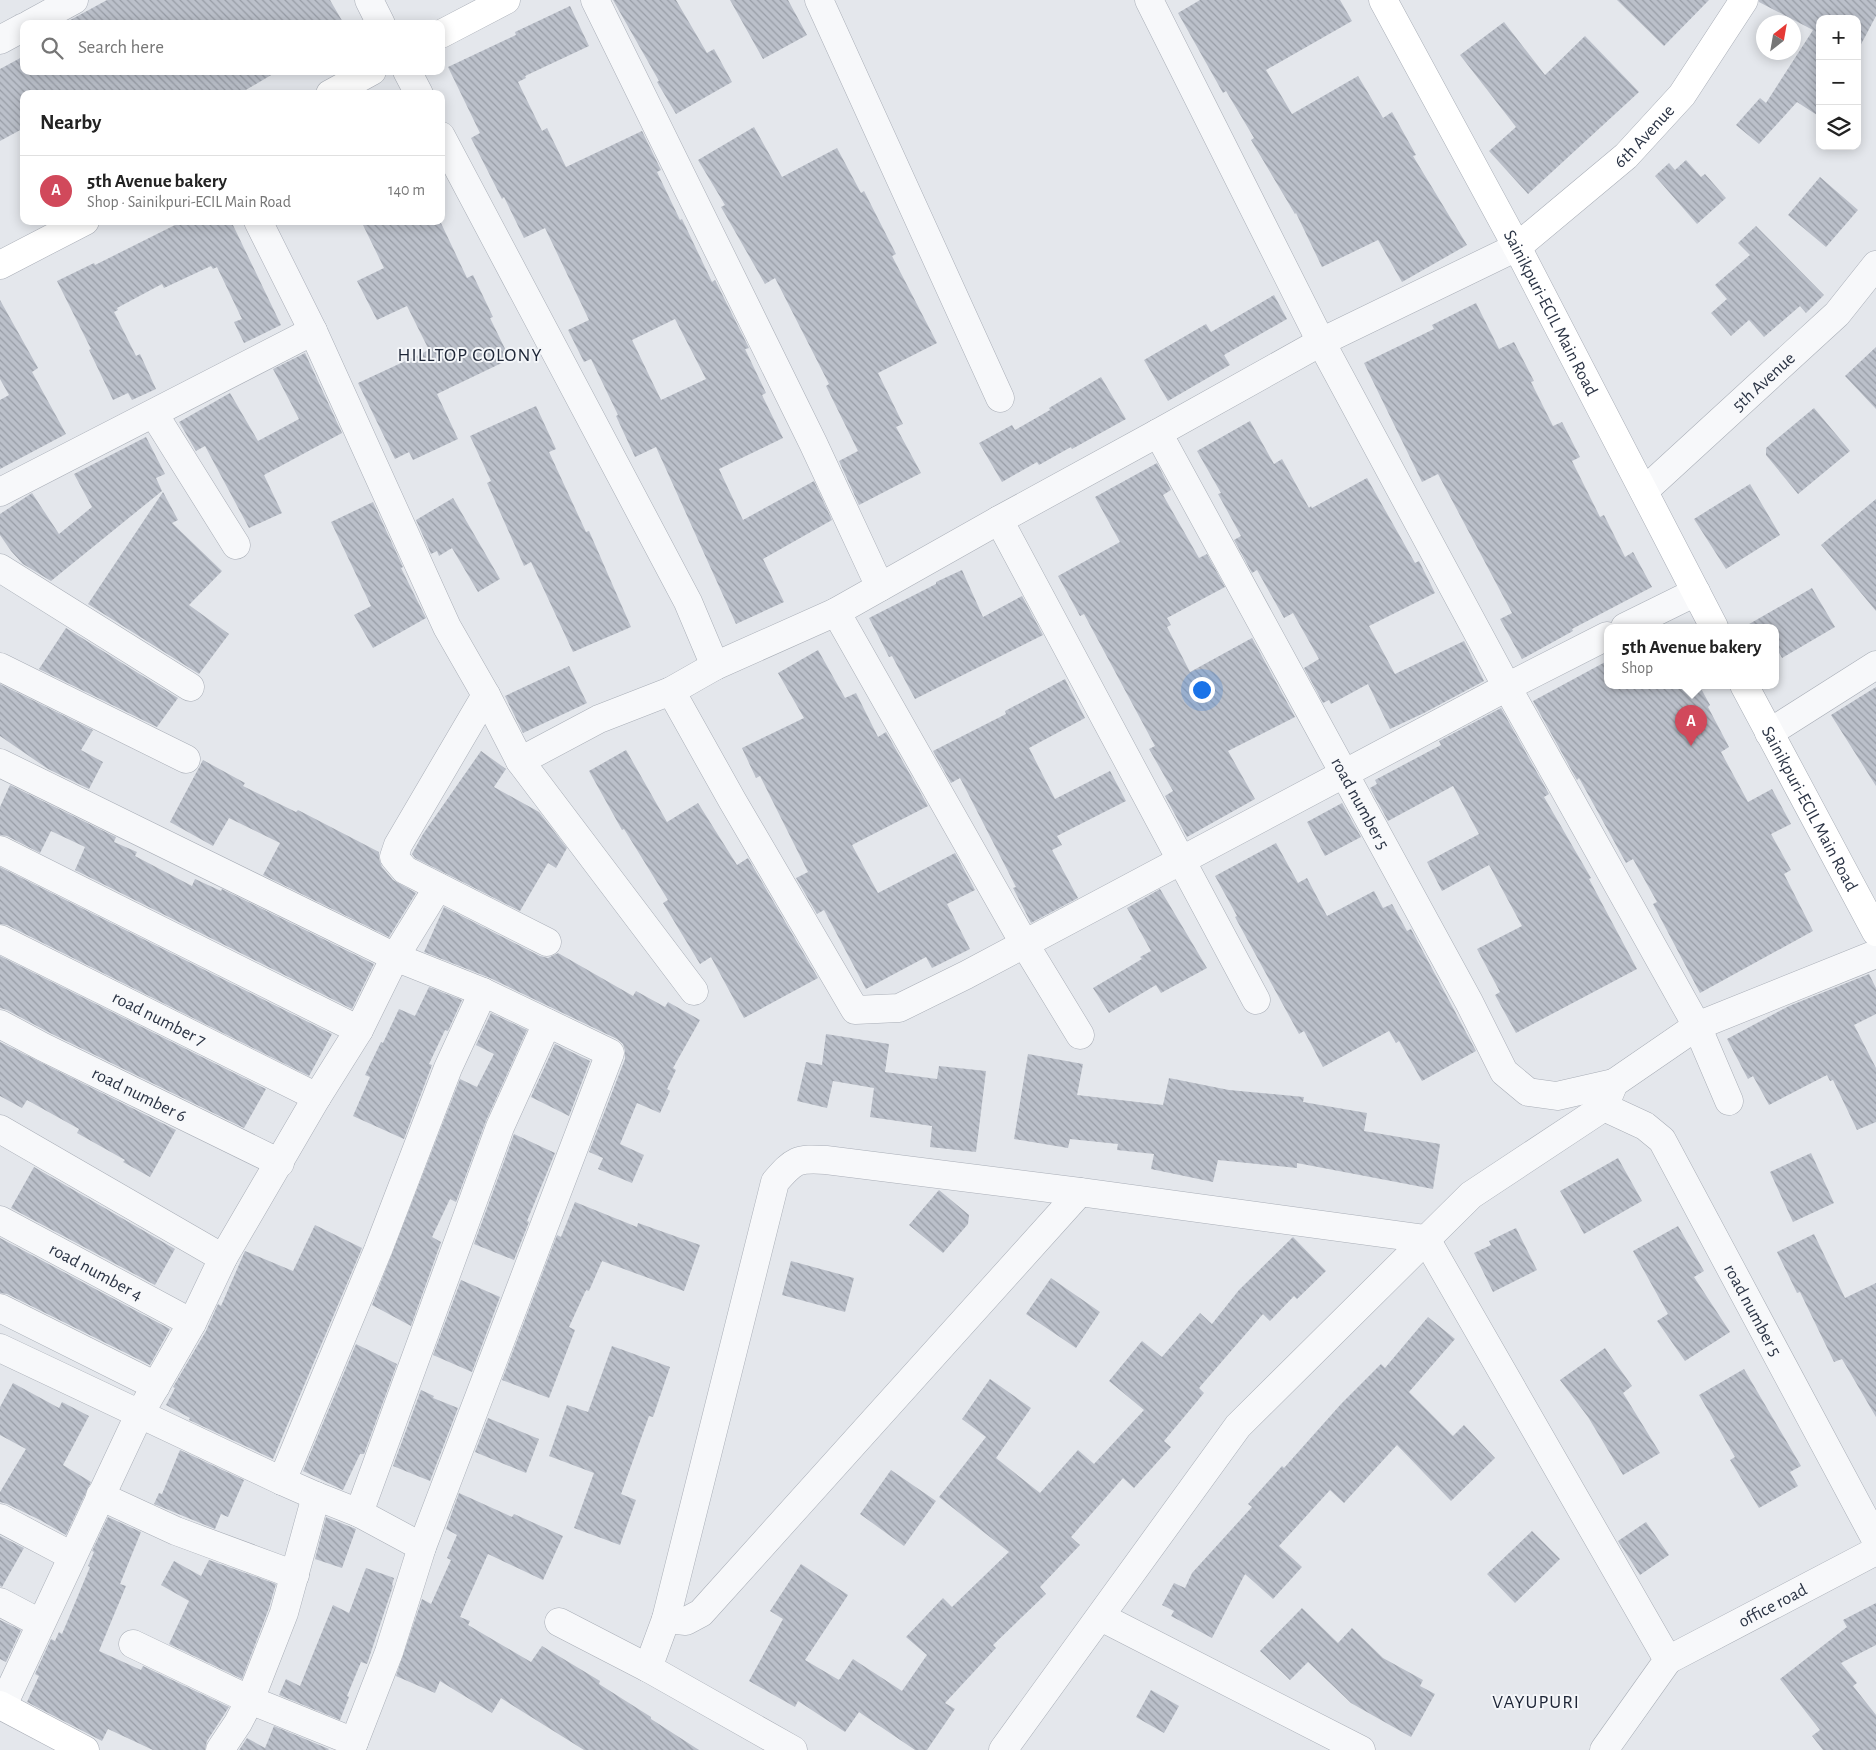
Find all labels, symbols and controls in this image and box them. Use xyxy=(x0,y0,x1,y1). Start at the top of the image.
north arrow xyxy=(1756,15,1801,60)
map controls xyxy=(1816,15,1861,150)
button: + xyxy=(1816,15,1861,60)
search box xyxy=(20,20,445,75)
icon: search xyxy=(38,34,66,62)
text: Search here xyxy=(78,38,164,57)
button: − xyxy=(1816,60,1861,105)
street label: 6th Avenue xyxy=(1611,102,1678,172)
button: layers xyxy=(1816,105,1861,150)
text: Nearby xyxy=(40,112,101,133)
text: 5th Avenue bakery xyxy=(87,172,227,191)
text: A xyxy=(51,182,61,198)
text: 140 m xyxy=(388,182,425,198)
text: Shop · Sainikpuri-ECIL Main Road xyxy=(87,194,291,210)
street label: Sainikpuri-ECIL Main Road xyxy=(1500,227,1600,399)
district label: HILLTOP COLONY xyxy=(398,346,542,365)
street label: 5th Avenue xyxy=(1729,349,1799,415)
popup xyxy=(1604,624,1779,689)
text: 5th Avenue bakery xyxy=(1622,638,1761,657)
text: Shop xyxy=(1622,660,1653,676)
your location xyxy=(1189,677,1215,703)
pin: A xyxy=(1675,705,1707,746)
street label: Sainikpuri-ECIL Main Road xyxy=(1758,724,1860,894)
street label: road number 5 xyxy=(1327,755,1392,853)
street label: road number 7 xyxy=(109,989,208,1050)
street label: road number 6 xyxy=(89,1064,189,1126)
street label: road number 4 xyxy=(46,1240,146,1305)
street label: road number 5 xyxy=(1720,1261,1784,1360)
street label: office road xyxy=(1736,1581,1810,1631)
district label: VAYUPURI xyxy=(1492,1693,1580,1712)

